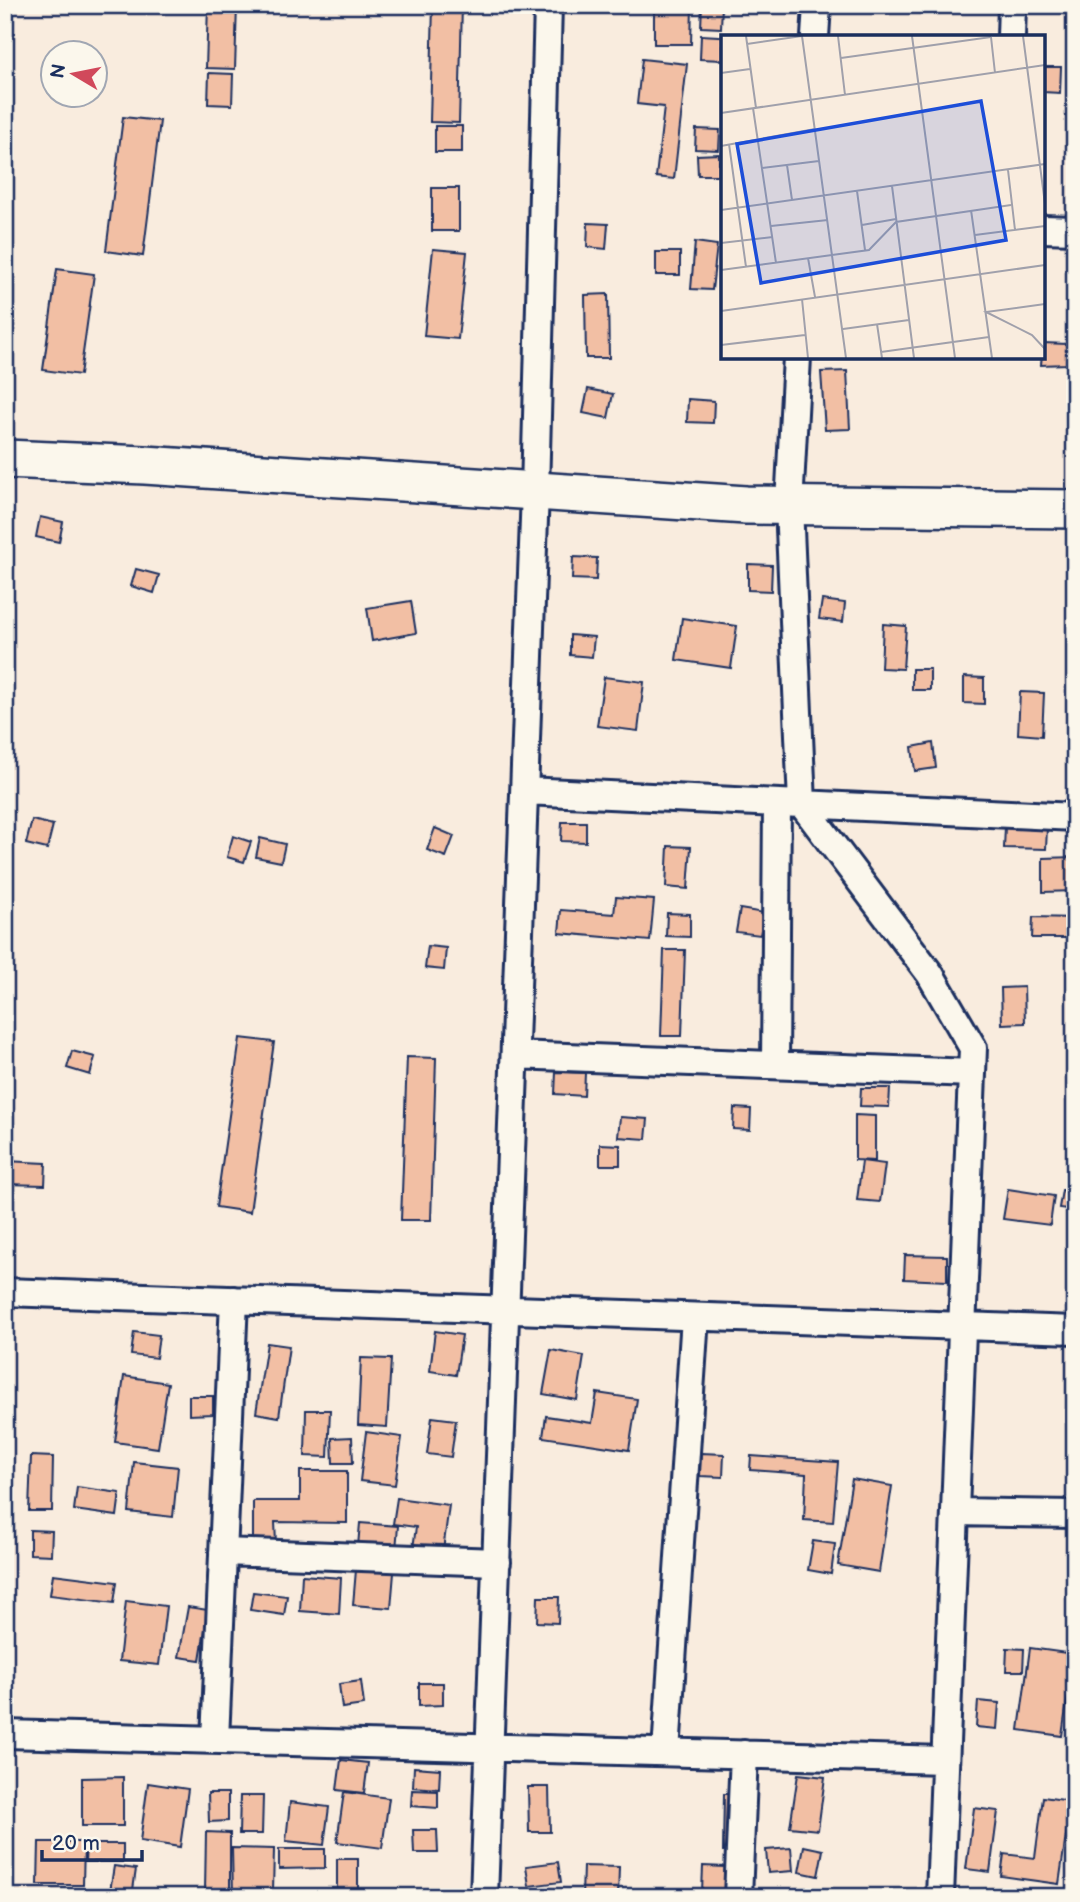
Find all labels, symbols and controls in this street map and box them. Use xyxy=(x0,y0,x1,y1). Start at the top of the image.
inset map xyxy=(721,35,1045,359)
north arrow xyxy=(38,38,108,108)
text: N xyxy=(46,62,71,80)
scale bar xyxy=(42,1818,142,1862)
text: 20 m xyxy=(52,1831,100,1856)

